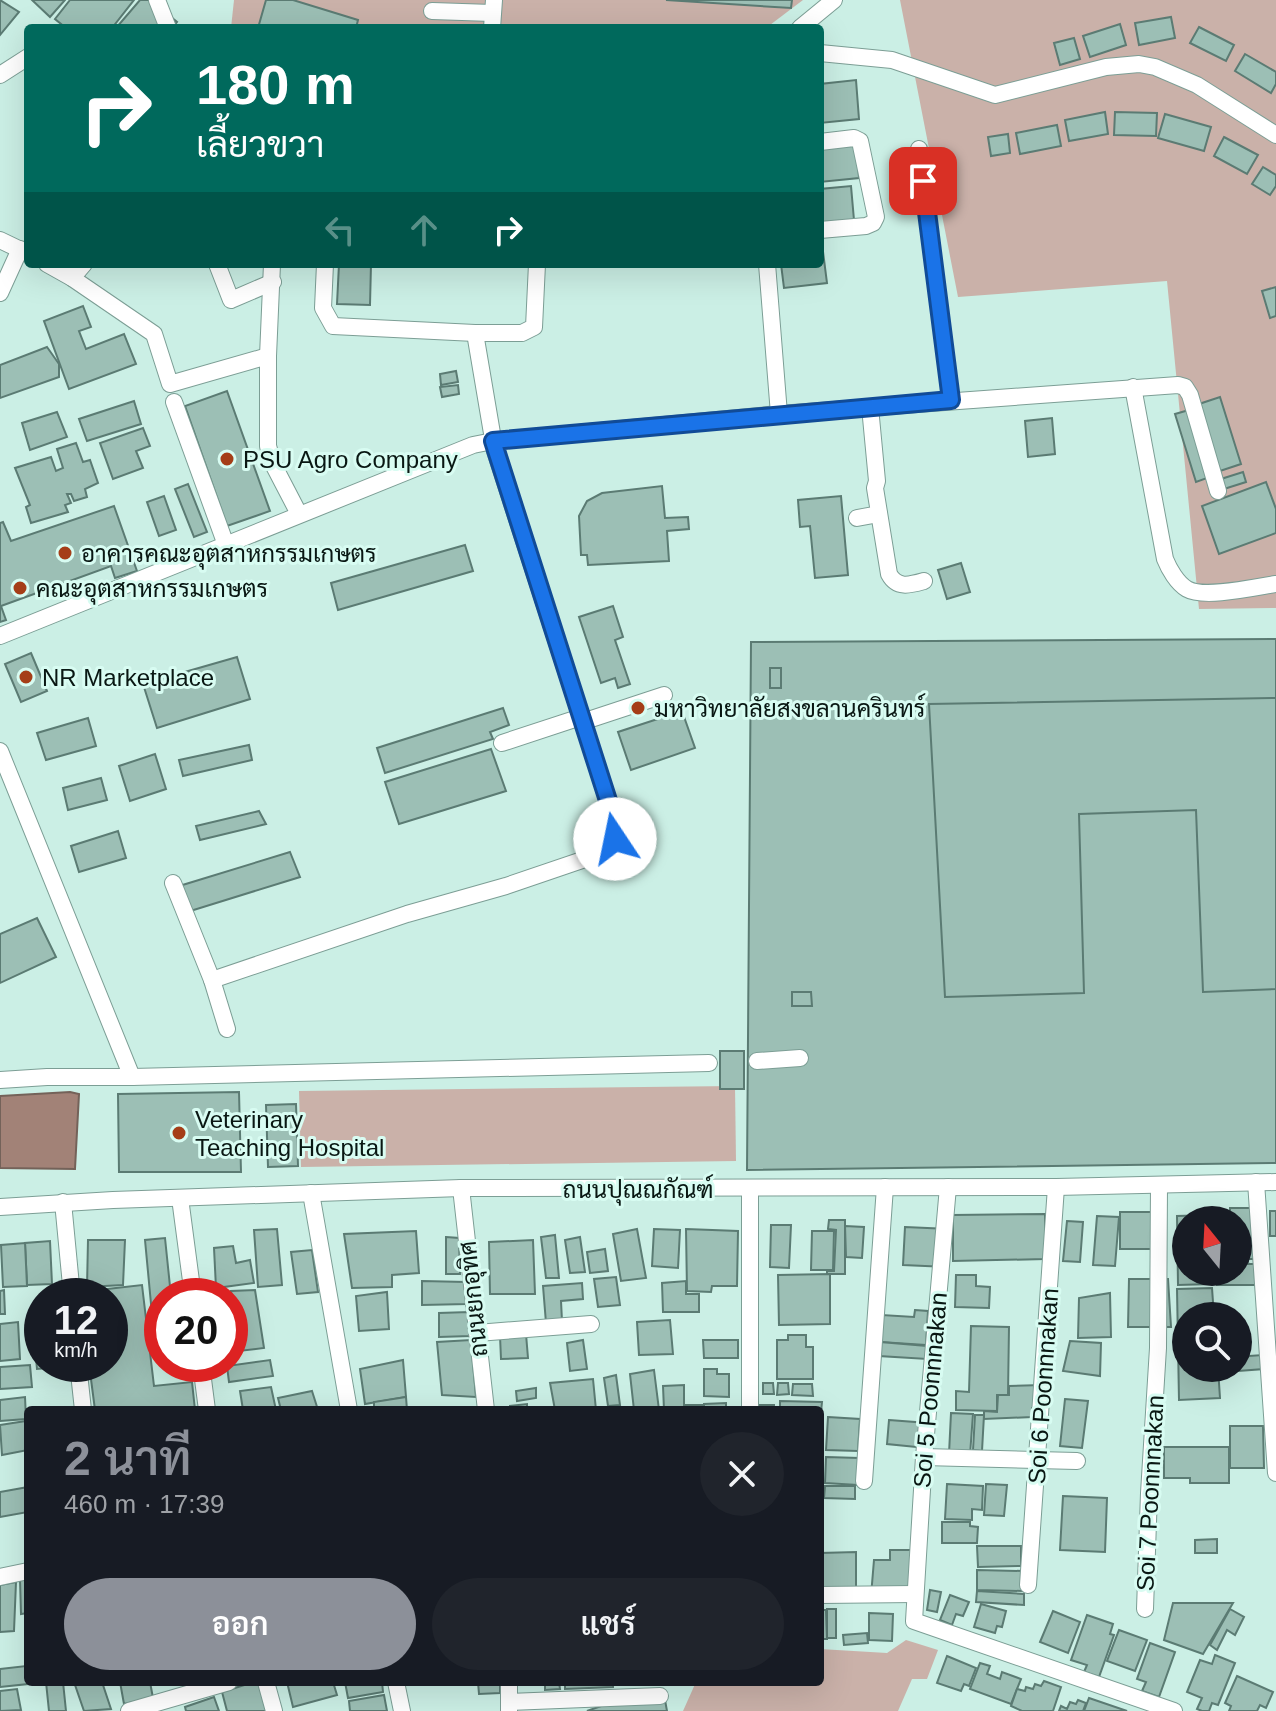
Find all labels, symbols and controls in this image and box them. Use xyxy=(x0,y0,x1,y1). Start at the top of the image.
text: 180 m xyxy=(196,53,355,116)
icon: right xyxy=(64,56,168,160)
text: เลี้ยวขวา xyxy=(196,124,324,165)
pin xyxy=(889,147,957,215)
icon: arrive xyxy=(901,159,945,203)
icon: left xyxy=(318,208,362,252)
icon: ahead xyxy=(402,208,446,252)
icon: right xyxy=(486,208,530,252)
place label: PSU Agro Company xyxy=(243,446,458,473)
marker: PSU Agro Company xyxy=(218,450,236,468)
place label: อาคารคณะอุตสาหกรรมเกษตร xyxy=(81,540,377,570)
marker: อาคารคณะอุตสาหกรรมเกษตร xyxy=(56,544,74,562)
place label: คณะอุตสาหกรรมเกษตร xyxy=(36,575,268,605)
marker: คณะอุตสาหกรรมเกษตร xyxy=(11,579,29,597)
place label: NR Marketplace xyxy=(42,664,214,691)
marker: NR Marketplace xyxy=(17,668,35,686)
place label: มหาวิทยาลัยสงขลานครินทร์ xyxy=(654,693,925,722)
marker: มหาวิทยาลัยสงขลานครินทร์ xyxy=(629,699,647,717)
position arrow xyxy=(573,797,657,881)
place label: Veterinary Teaching Hospital xyxy=(195,1106,384,1161)
marker: Veterinary Teaching Hospital xyxy=(170,1124,188,1142)
street label: ถนนปุณณกัณฑ์ xyxy=(563,1174,713,1206)
north arrow xyxy=(1172,1206,1252,1286)
map controls xyxy=(1172,1206,1252,1382)
street label: ถนนยกอุทิศ xyxy=(453,1239,495,1358)
speed limit sign: 20 xyxy=(144,1278,248,1382)
street label: Soi 6 Poonnnakan xyxy=(1023,1287,1063,1485)
street label: Soi 5 Poonnnakan xyxy=(908,1291,952,1489)
text: 12 xyxy=(54,1298,98,1342)
button: search xyxy=(1172,1302,1252,1382)
text: km/h xyxy=(54,1339,98,1361)
street label: Soi 7 Poonnnakan xyxy=(1131,1394,1169,1592)
text: 2 นาที xyxy=(64,1432,191,1485)
button: close xyxy=(700,1432,784,1516)
text: 460 m · 17:39 xyxy=(64,1489,224,1519)
button: ออก xyxy=(64,1578,416,1670)
button: แชร์ xyxy=(432,1578,784,1670)

